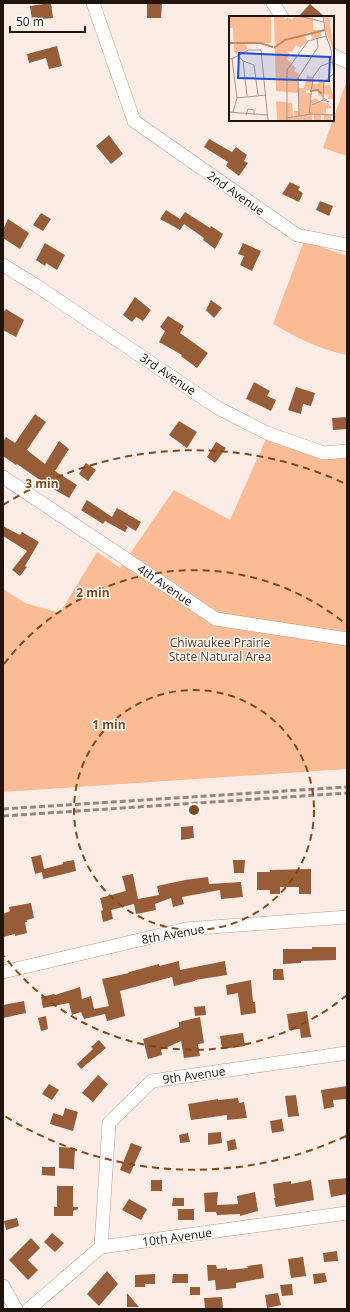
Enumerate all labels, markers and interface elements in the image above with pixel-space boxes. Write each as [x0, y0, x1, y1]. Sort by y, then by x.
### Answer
scale bar [10, 8, 85, 34]
text: 50 m [16, 13, 44, 30]
inset map [229, 16, 334, 121]
street label: 2nd Avenue [204, 167, 268, 219]
street label: 3rd Avenue [137, 349, 199, 399]
text: 3 min [25, 475, 59, 492]
street label: 4th Avenue [134, 560, 196, 610]
text: 2 min [76, 584, 110, 601]
park label: Chiwaukee Prairie State Natural Area [169, 634, 271, 665]
text: 1 min [92, 716, 126, 733]
centre of rings [187, 803, 201, 817]
street label: 8th Avenue [140, 920, 206, 948]
street label: 9th Avenue [161, 1062, 227, 1088]
street label: 10th Avenue [141, 1224, 213, 1250]

